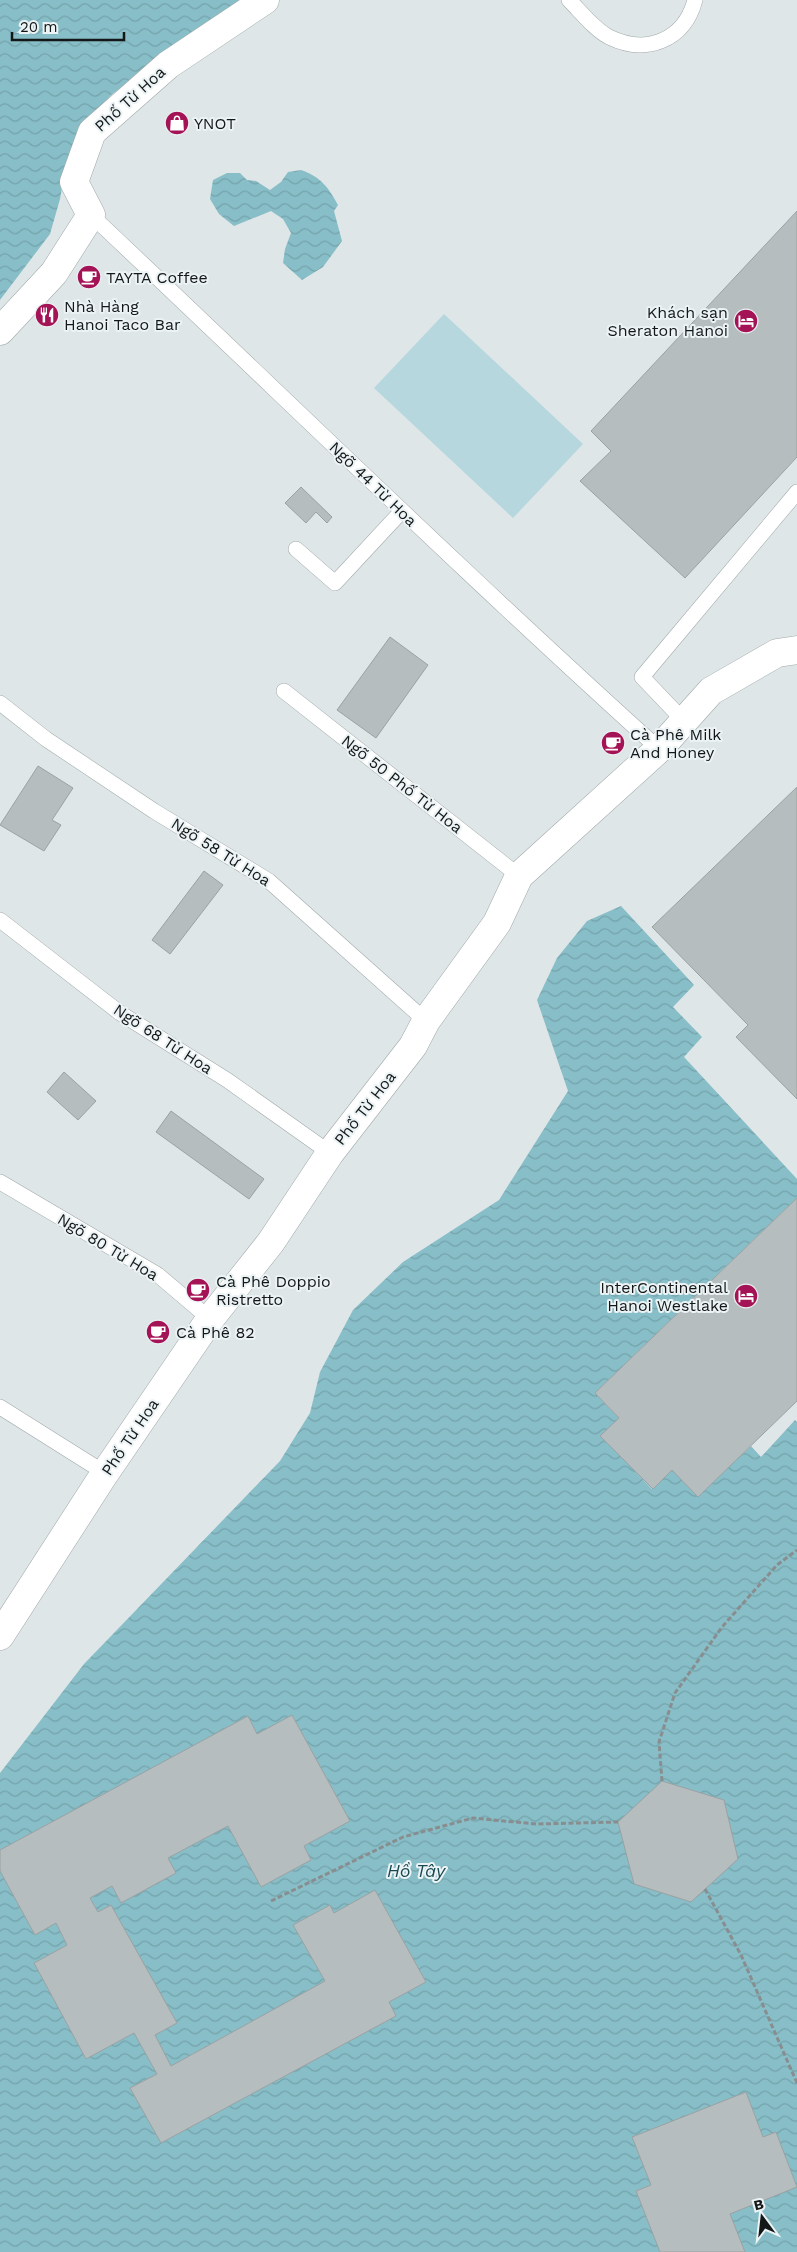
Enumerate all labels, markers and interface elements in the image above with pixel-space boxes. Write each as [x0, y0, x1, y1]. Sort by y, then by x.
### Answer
scale bar [12, 10, 125, 42]
text: 20 m [20, 18, 58, 36]
street label: Phố Từ Hoa [91, 62, 169, 136]
shop icon: YNOT [164, 110, 190, 136]
place label: YNOT [194, 114, 236, 133]
cafe icon: TAYTA Coffee [76, 264, 102, 290]
place label: TAYTA Coffee [106, 268, 208, 287]
place label: Nhà Hàng Hanoi Taco Bar [64, 297, 181, 334]
restaurant icon: Nhà Hàng Hanoi Taco Bar [34, 302, 60, 328]
place label: Khách sạn Sheraton Hanoi [607, 303, 728, 340]
hotel icon: Khách sạn Sheraton Hanoi [733, 308, 759, 334]
street label: Ngõ 44 Từ Hoa [325, 438, 421, 530]
place label: Cà Phê Milk And Honey [630, 725, 721, 762]
cafe icon: Cà Phê Milk And Honey [600, 730, 626, 756]
street label: Ngõ 50 Phố Từ Hoa [338, 731, 466, 837]
street label: Ngõ 58 Từ Hoa [168, 814, 274, 890]
street label: Ngõ 68 Từ Hoa [110, 1000, 216, 1078]
street label: Phố Từ Hoa [330, 1067, 400, 1149]
street label: Ngõ 80 Từ Hoa [54, 1209, 162, 1285]
place label: Cà Phê Doppio Ristretto [216, 1272, 331, 1309]
cafe icon: Cà Phê Doppio Ristretto [185, 1277, 211, 1303]
place label: InterContinental Hanoi Westlake [600, 1278, 728, 1315]
hotel icon: InterContinental Hanoi Westlake [733, 1283, 759, 1309]
cafe icon: Cà Phê 82 [145, 1319, 171, 1345]
place label: Cà Phê 82 [176, 1323, 255, 1342]
street label: Phố Từ Hoa [97, 1395, 163, 1479]
water label: Hồ Tây [387, 1860, 447, 1881]
north arrow [737, 2192, 787, 2242]
text: B [752, 2195, 766, 2213]

